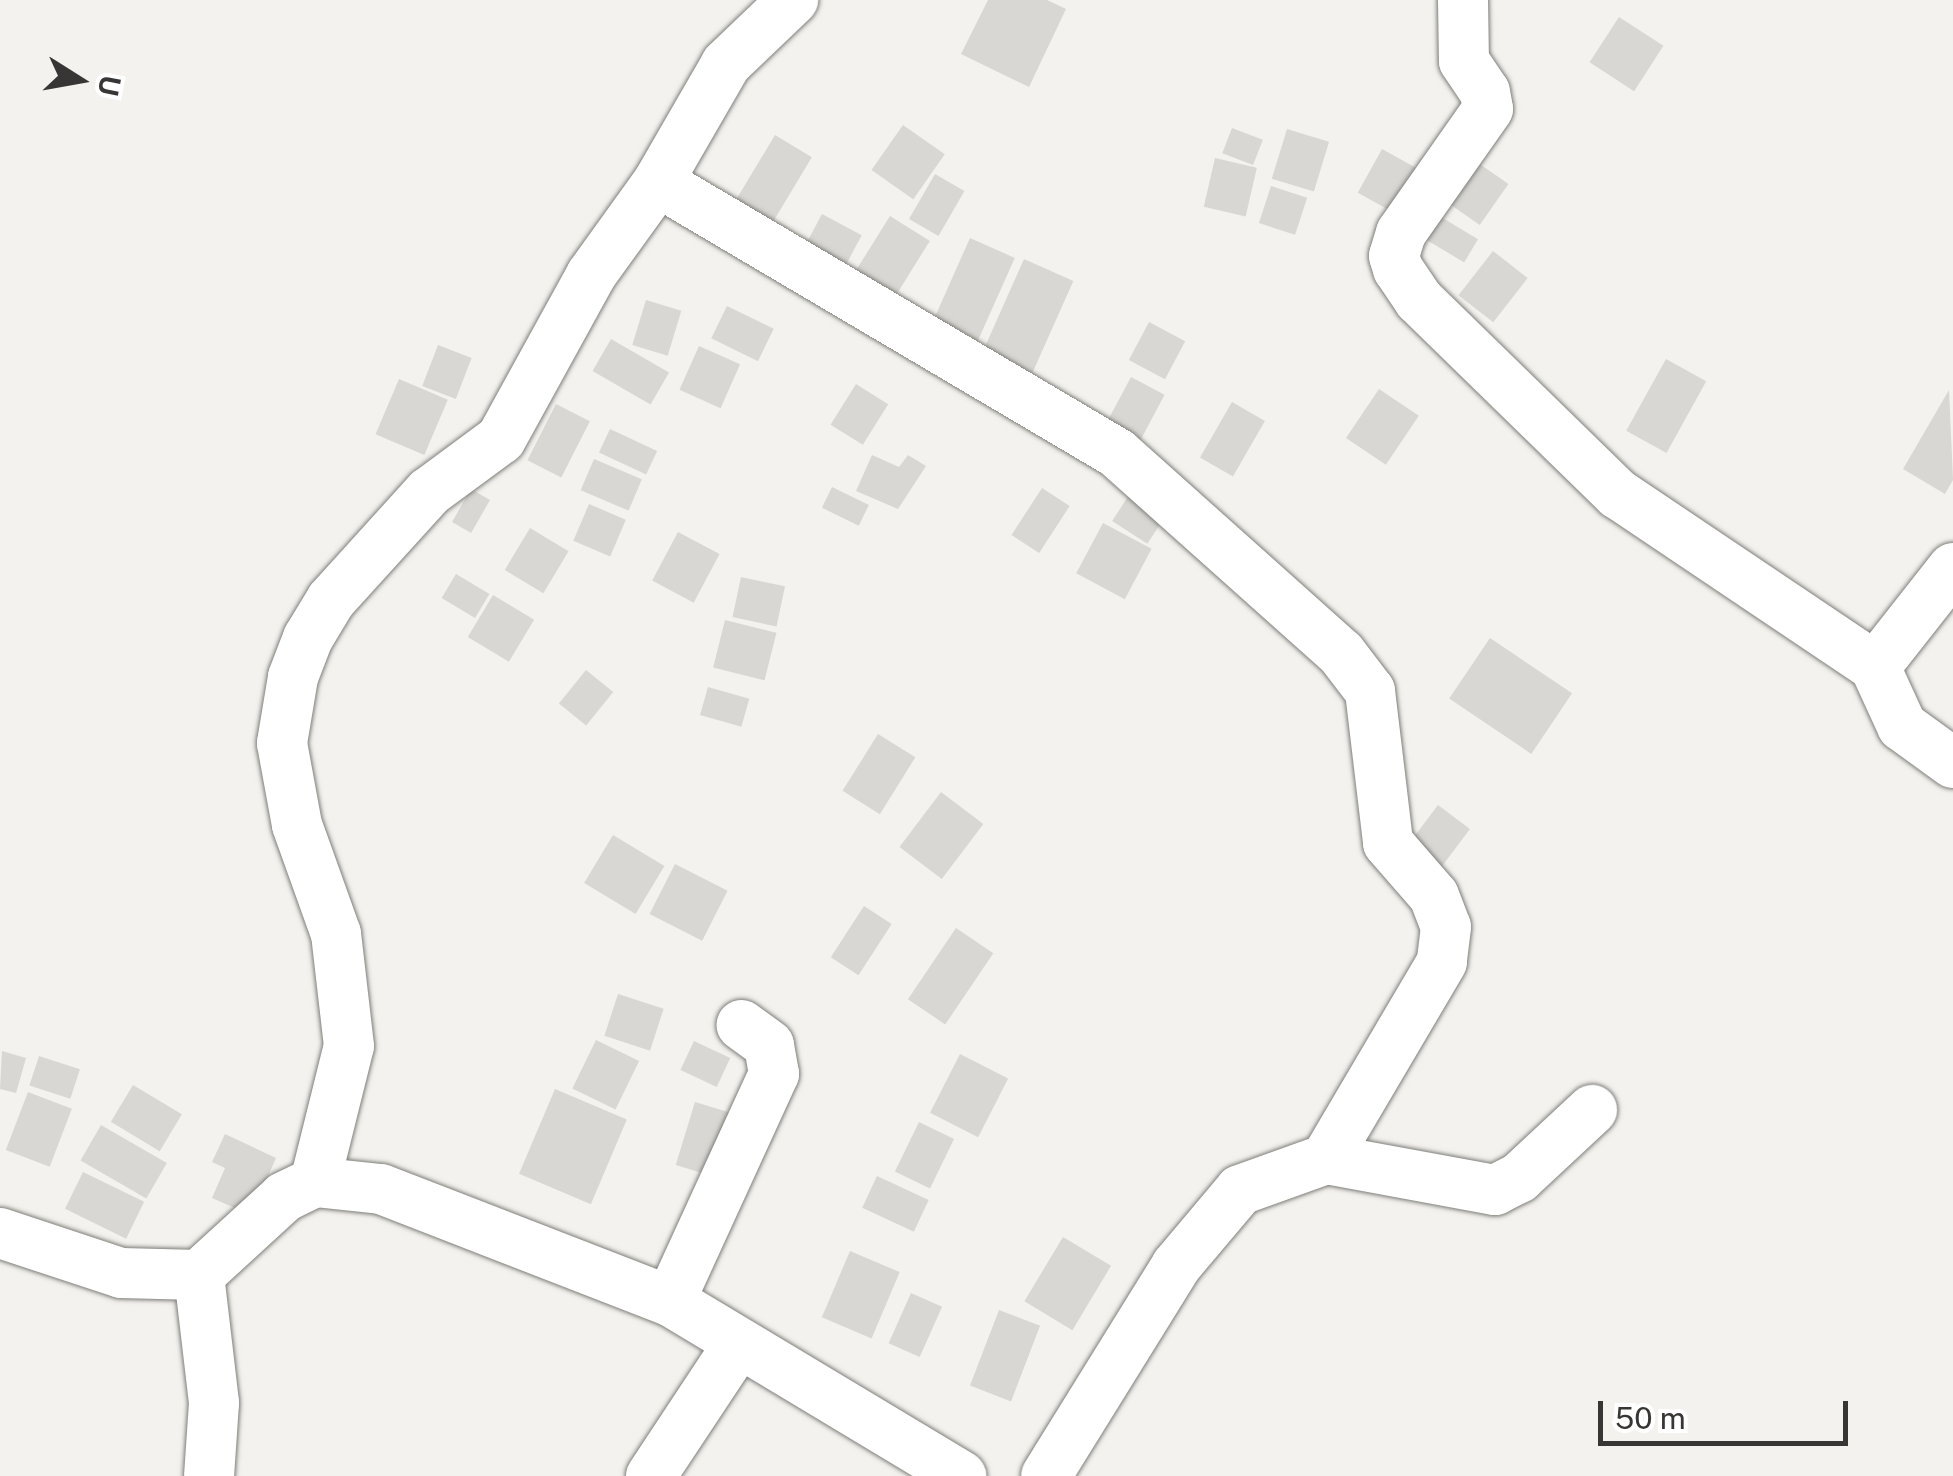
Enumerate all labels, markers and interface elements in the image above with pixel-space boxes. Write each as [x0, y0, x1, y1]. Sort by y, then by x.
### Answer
north arrow [30, 30, 130, 130]
text: U [92, 73, 128, 99]
scale bar [1603, 1381, 1853, 1443]
text: 50 m [1615, 1400, 1686, 1436]

